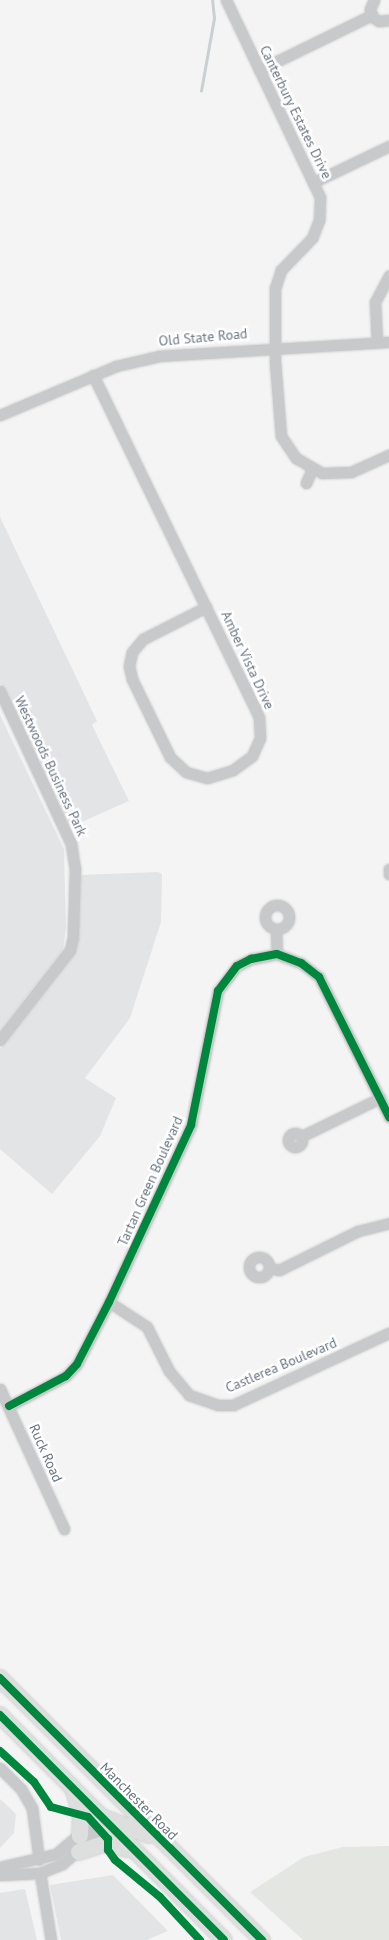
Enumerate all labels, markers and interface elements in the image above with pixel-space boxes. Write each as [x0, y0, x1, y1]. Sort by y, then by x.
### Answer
street label: Canterbury Estates Drive [256, 42, 336, 182]
street label: Old State Road [158, 325, 248, 349]
street label: Amber Vista Drive [218, 608, 278, 712]
street label: Westwoods Business Park [11, 693, 91, 839]
street label: Tartan Green Boulevard [114, 1113, 186, 1249]
street label: Castlerea Boulevard [223, 1334, 339, 1396]
street label: Ruck Road [26, 1421, 66, 1485]
street label: Manchester Road [97, 1759, 181, 1843]

